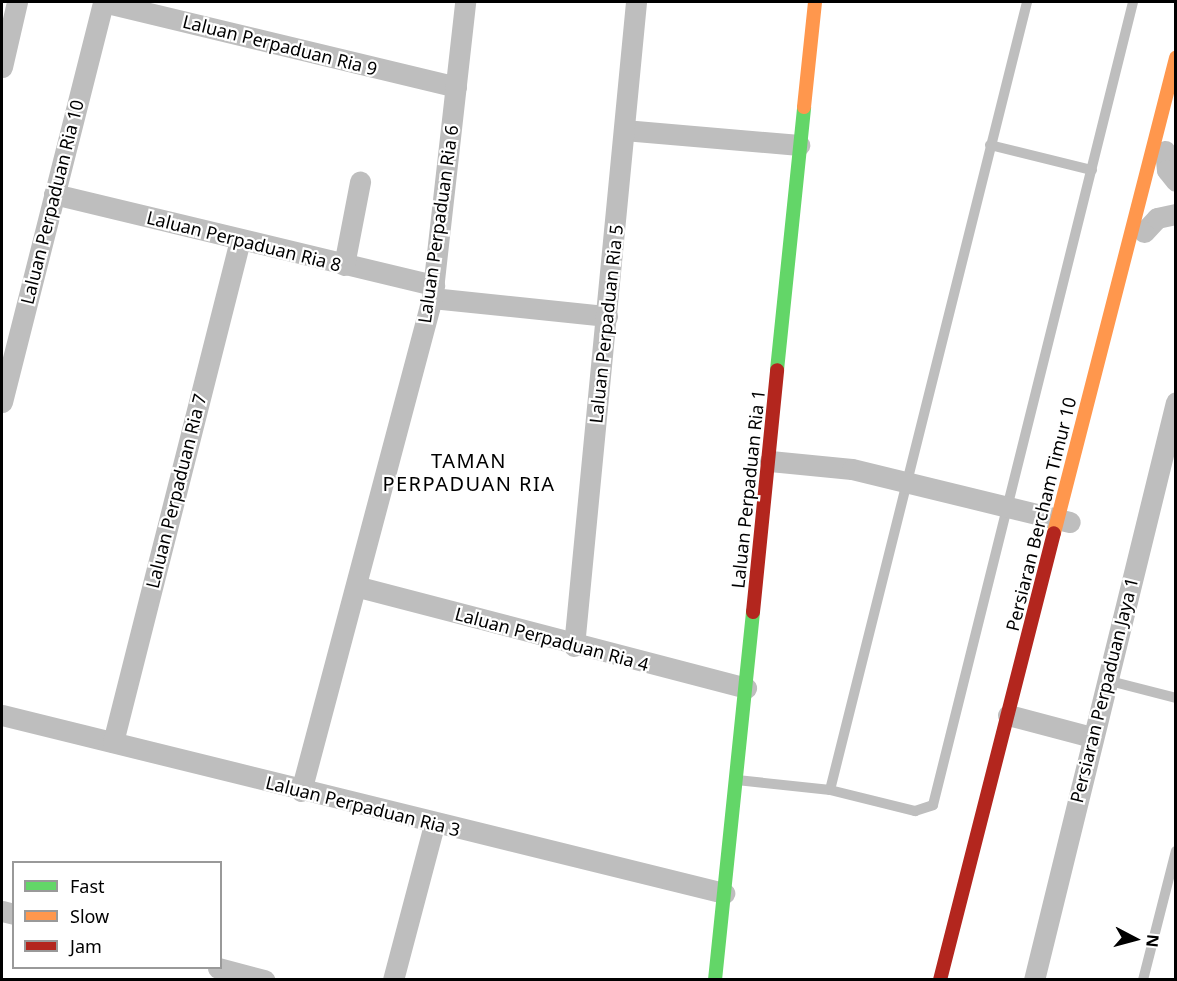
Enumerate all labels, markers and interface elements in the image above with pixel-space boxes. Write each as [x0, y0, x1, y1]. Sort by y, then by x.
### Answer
street label: Laluan Perpaduan Ria 9 [180, 10, 380, 80]
street label: Laluan Perpaduan Ria 10 [16, 97, 88, 307]
street label: Laluan Perpaduan Ria 6 [413, 124, 463, 324]
street label: Laluan Perpaduan Ria 8 [144, 206, 344, 276]
street label: Laluan Perpaduan Ria 5 [585, 223, 627, 425]
street label: Laluan Perpaduan Ria 1 [727, 388, 769, 590]
street label: Laluan Perpaduan Ria 7 [141, 391, 211, 591]
street label: Persiaran Bercham Timur 10 [1001, 395, 1081, 633]
district label: TAMAN PERPADUAN RIA [382, 448, 556, 495]
street label: Persiaran Perpaduan Jaya 1 [1065, 575, 1143, 805]
street label: Laluan Perpaduan Ria 4 [453, 603, 651, 675]
street label: Laluan Perpaduan Ria 3 [263, 771, 463, 841]
legend [12, 861, 222, 969]
text: Fast [70, 874, 105, 898]
text: Slow [70, 904, 109, 928]
north arrow [1105, 909, 1165, 969]
text: N [1141, 933, 1165, 948]
text: Jam [70, 934, 102, 958]

